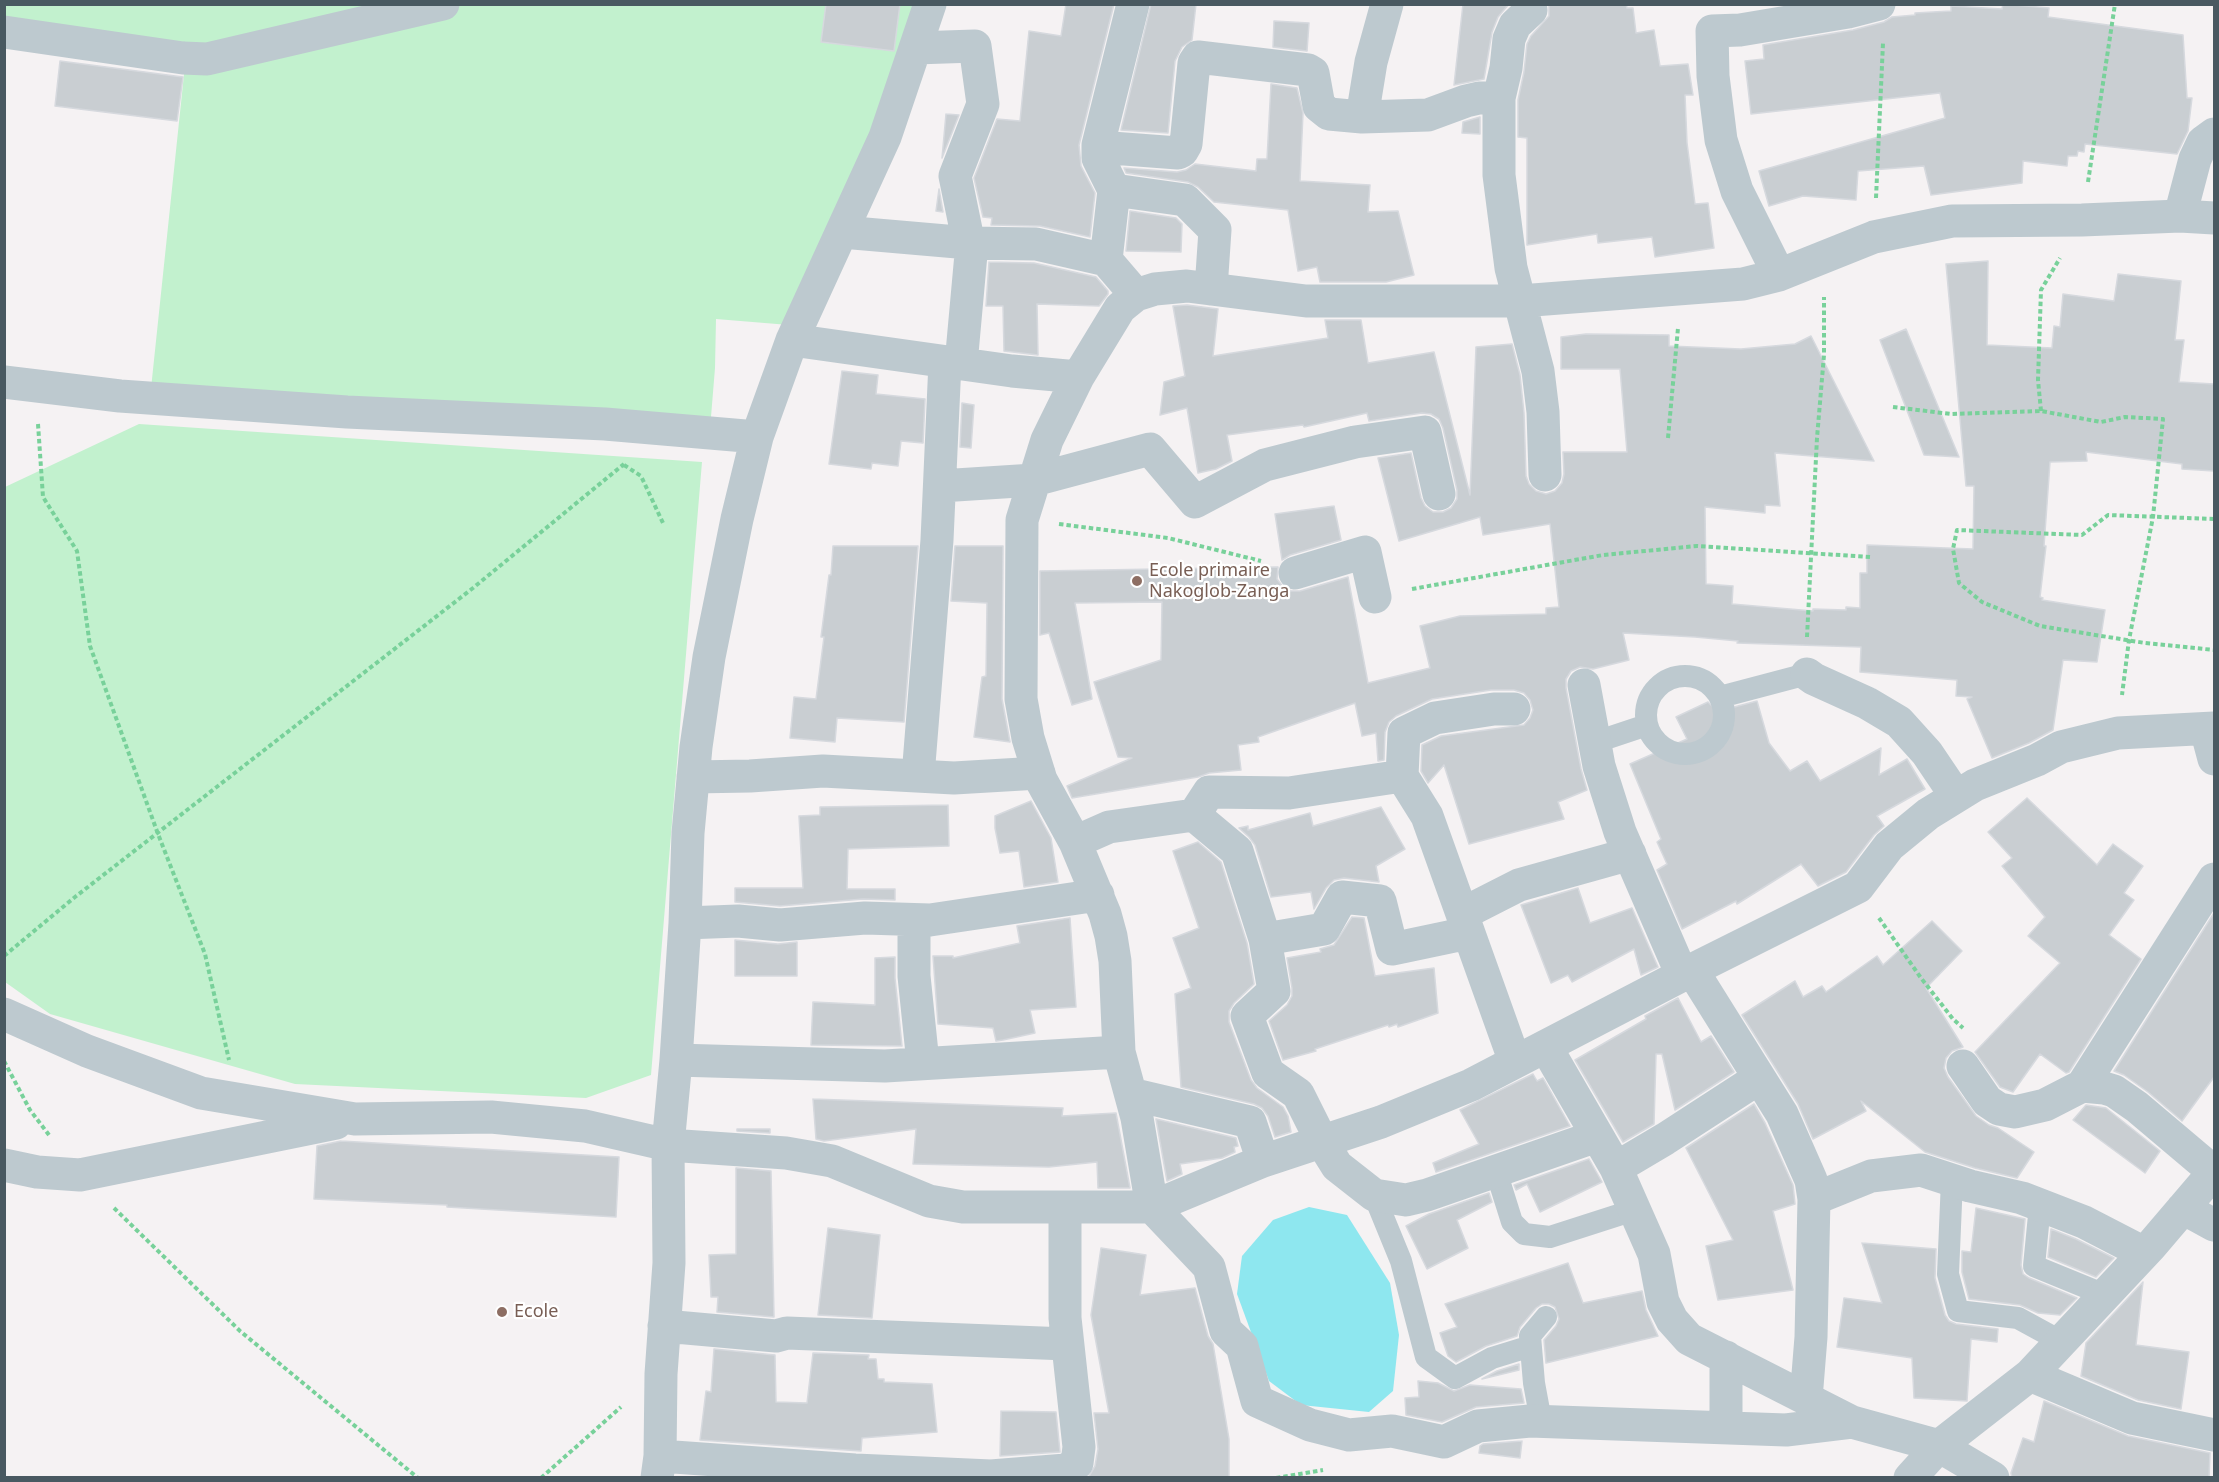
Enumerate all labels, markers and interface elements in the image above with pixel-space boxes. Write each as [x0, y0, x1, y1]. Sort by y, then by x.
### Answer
place label: Ecole primaire Nakoglob-Zanga [1149, 560, 1289, 602]
marker: Ecole primaire Nakoglob-Zanga [1130, 574, 1144, 588]
place label: Ecole [514, 1301, 558, 1323]
marker: Ecole [495, 1305, 509, 1319]

